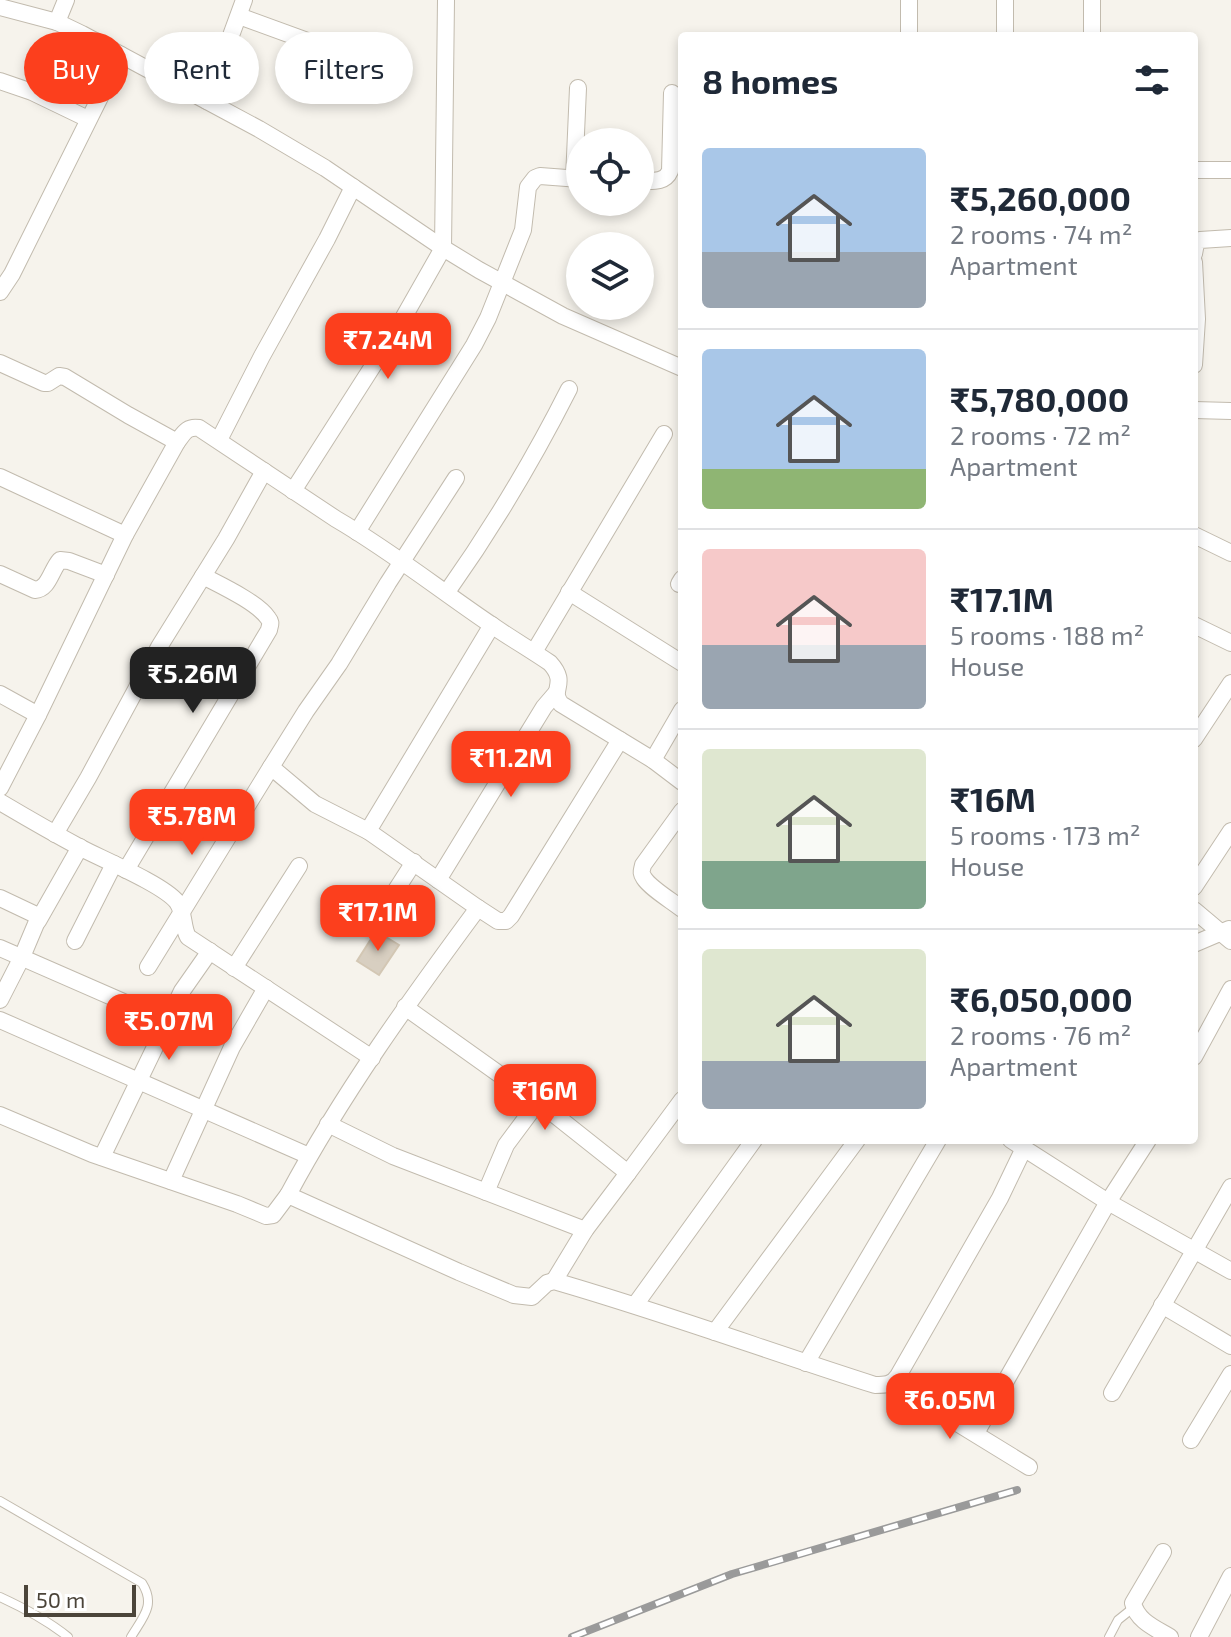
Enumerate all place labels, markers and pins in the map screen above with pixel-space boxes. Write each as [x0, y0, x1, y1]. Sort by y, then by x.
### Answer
pin: ₹7.24M [323, 313, 453, 381]
pin: ₹5.26M [128, 647, 258, 715]
pin: ₹11.2M [446, 731, 576, 799]
pin: ₹5.78M [127, 789, 257, 857]
pin: ₹17.1M [313, 885, 443, 953]
pin: ₹5.07M [104, 994, 234, 1062]
pin: ₹16M [498, 1064, 592, 1132]
pin: ₹6.05M [885, 1373, 1015, 1441]

